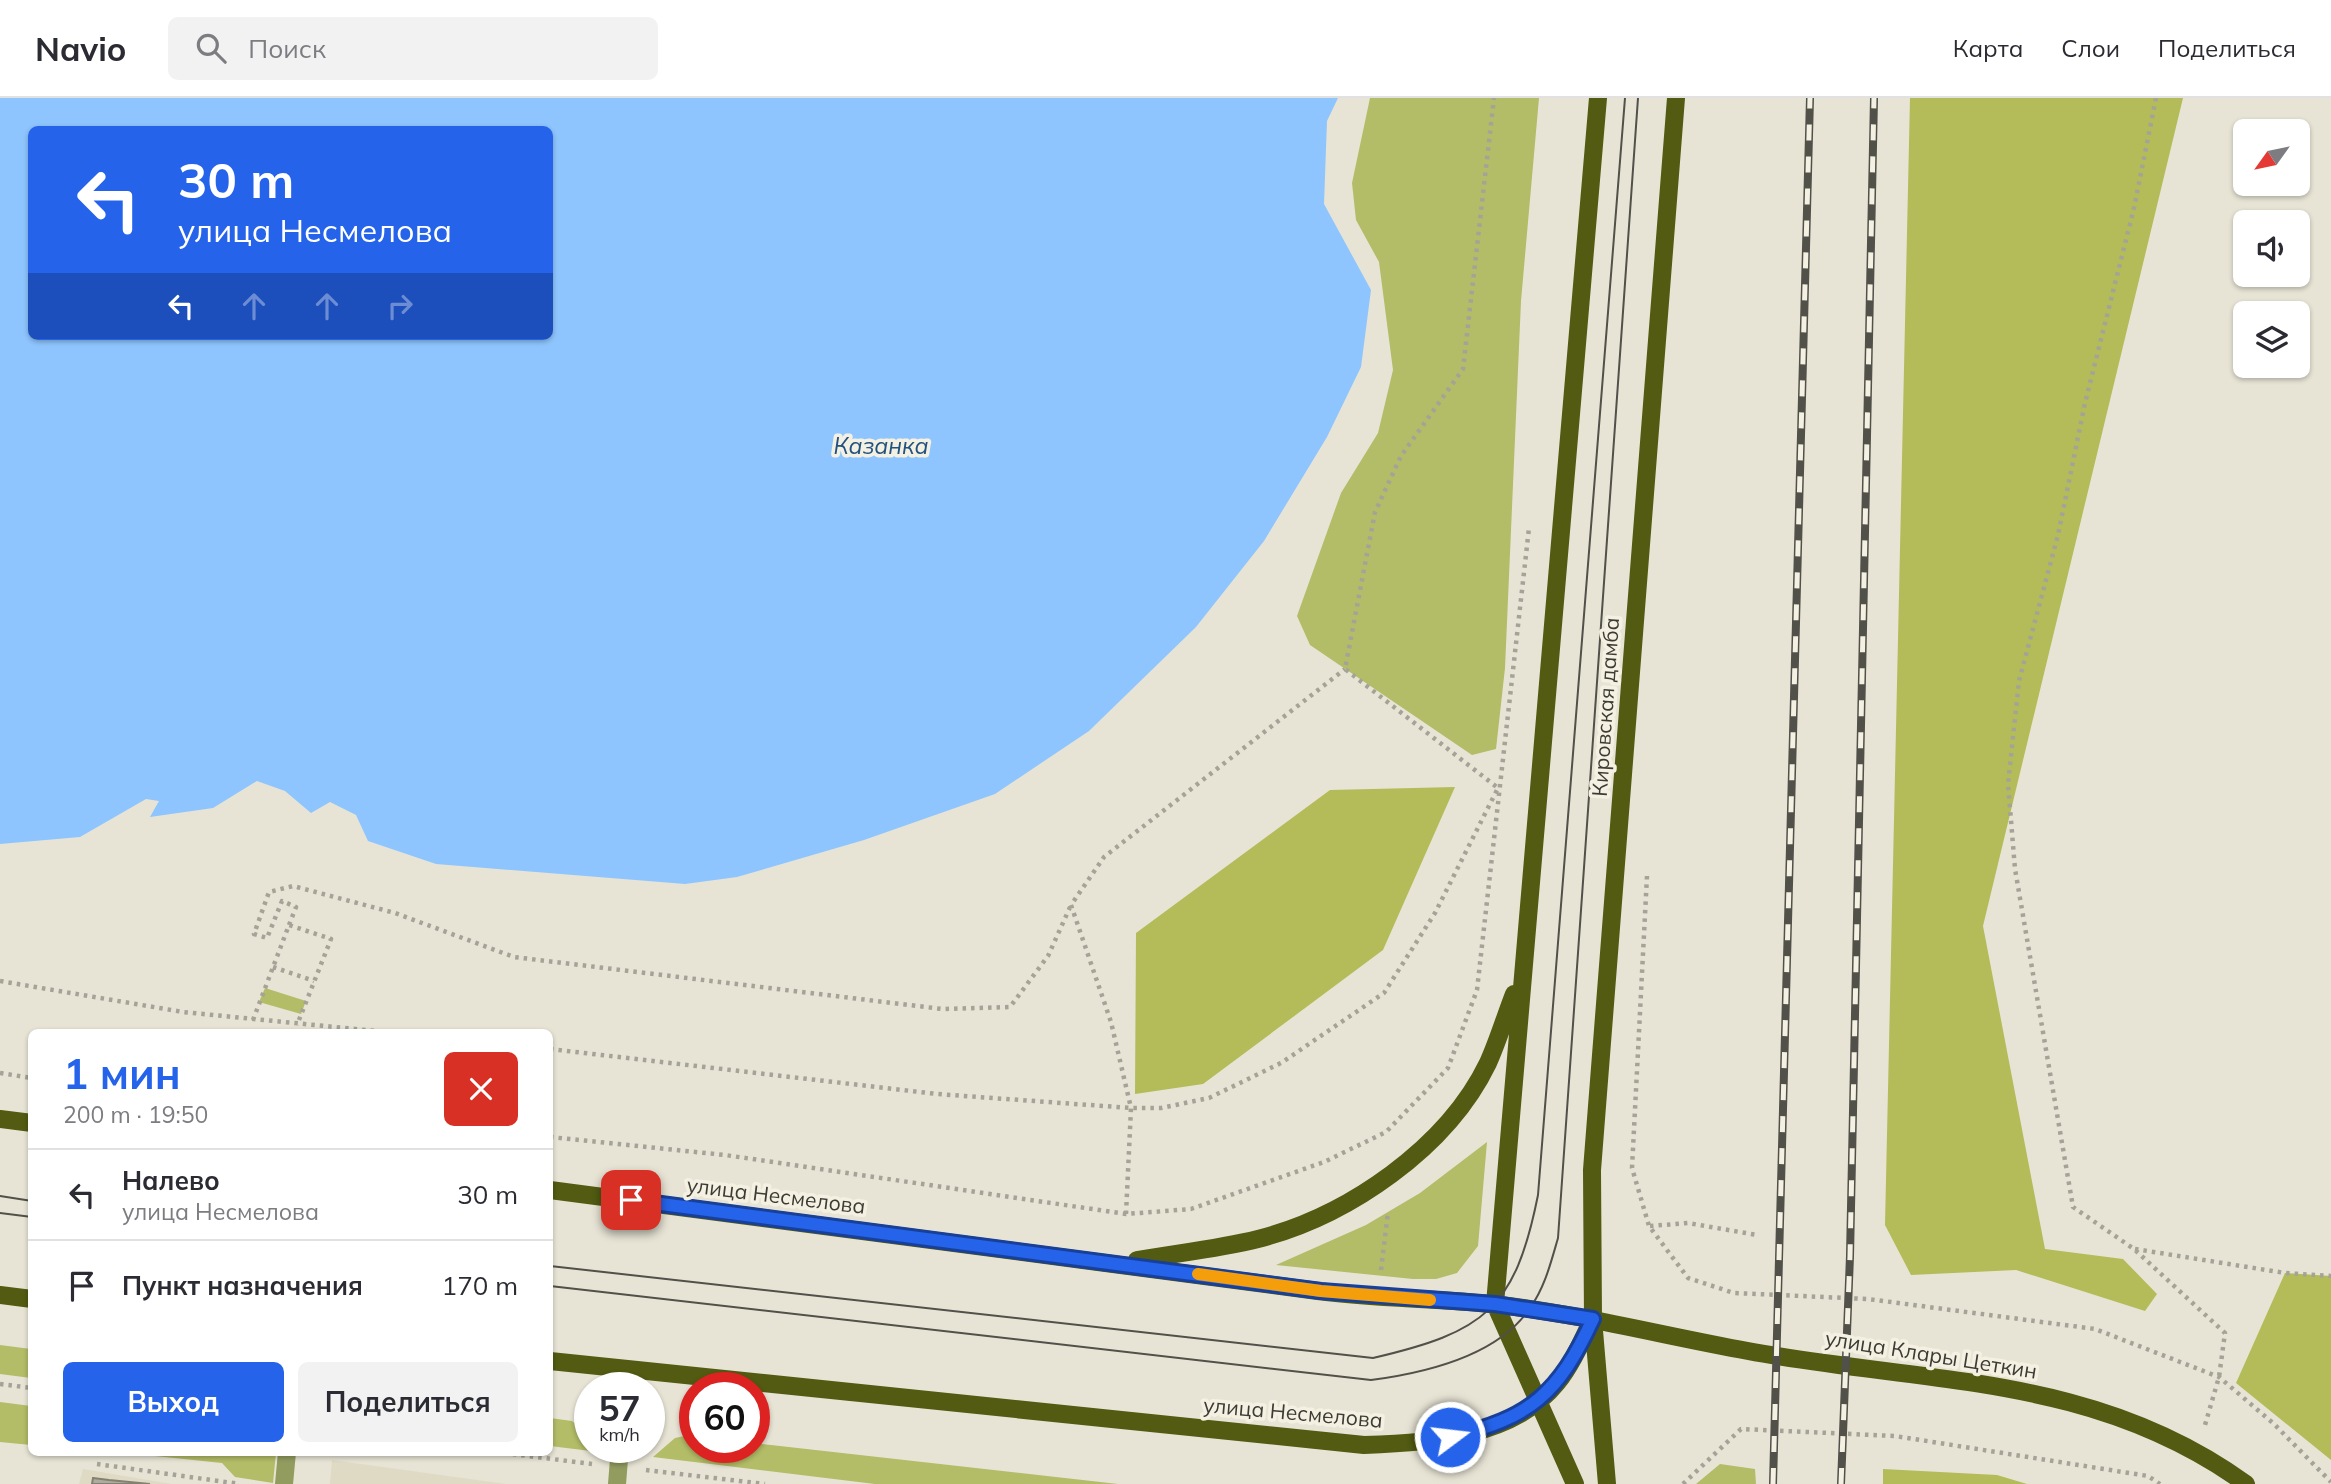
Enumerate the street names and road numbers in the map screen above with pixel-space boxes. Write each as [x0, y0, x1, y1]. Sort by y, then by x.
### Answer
street label: Кировская дамба [1586, 616, 1624, 797]
street label: улица Несмелова [685, 1171, 867, 1219]
street label: улица Клары Цеткин [1823, 1324, 2039, 1384]
street label: улица Несмелова [1202, 1391, 1384, 1433]

